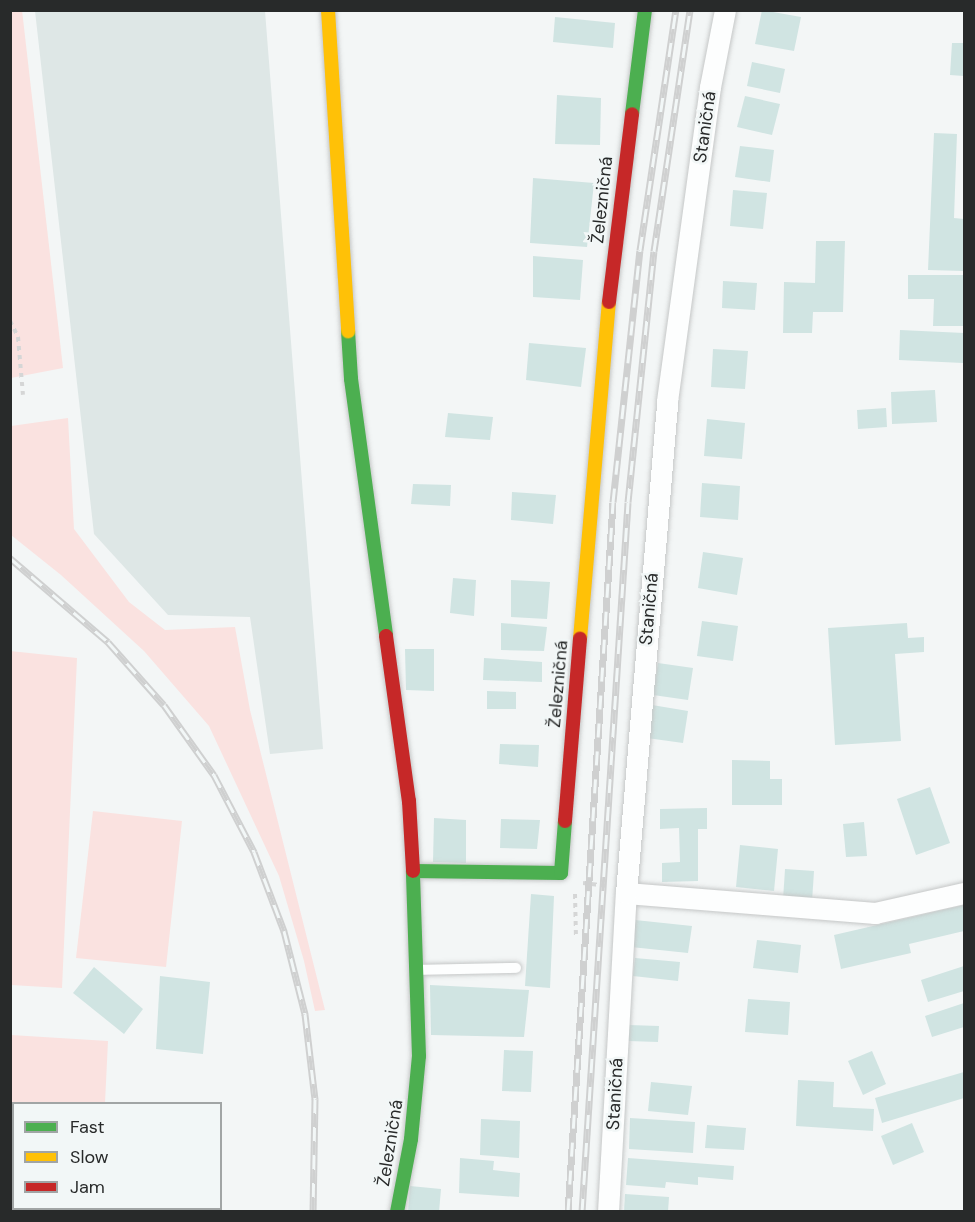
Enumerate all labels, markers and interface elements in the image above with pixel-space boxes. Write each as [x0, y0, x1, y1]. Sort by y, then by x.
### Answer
street label: Staničná [689, 90, 721, 164]
street label: Železničná [587, 155, 617, 245]
street label: Staničná [635, 572, 663, 646]
street label: Železničná [543, 639, 573, 729]
street label: Staničná [602, 1057, 628, 1131]
street label: Železničná [372, 1098, 408, 1188]
legend [12, 1102, 222, 1210]
text: Fast [70, 1115, 105, 1139]
text: Slow [70, 1145, 109, 1169]
text: Jam [70, 1175, 105, 1199]

